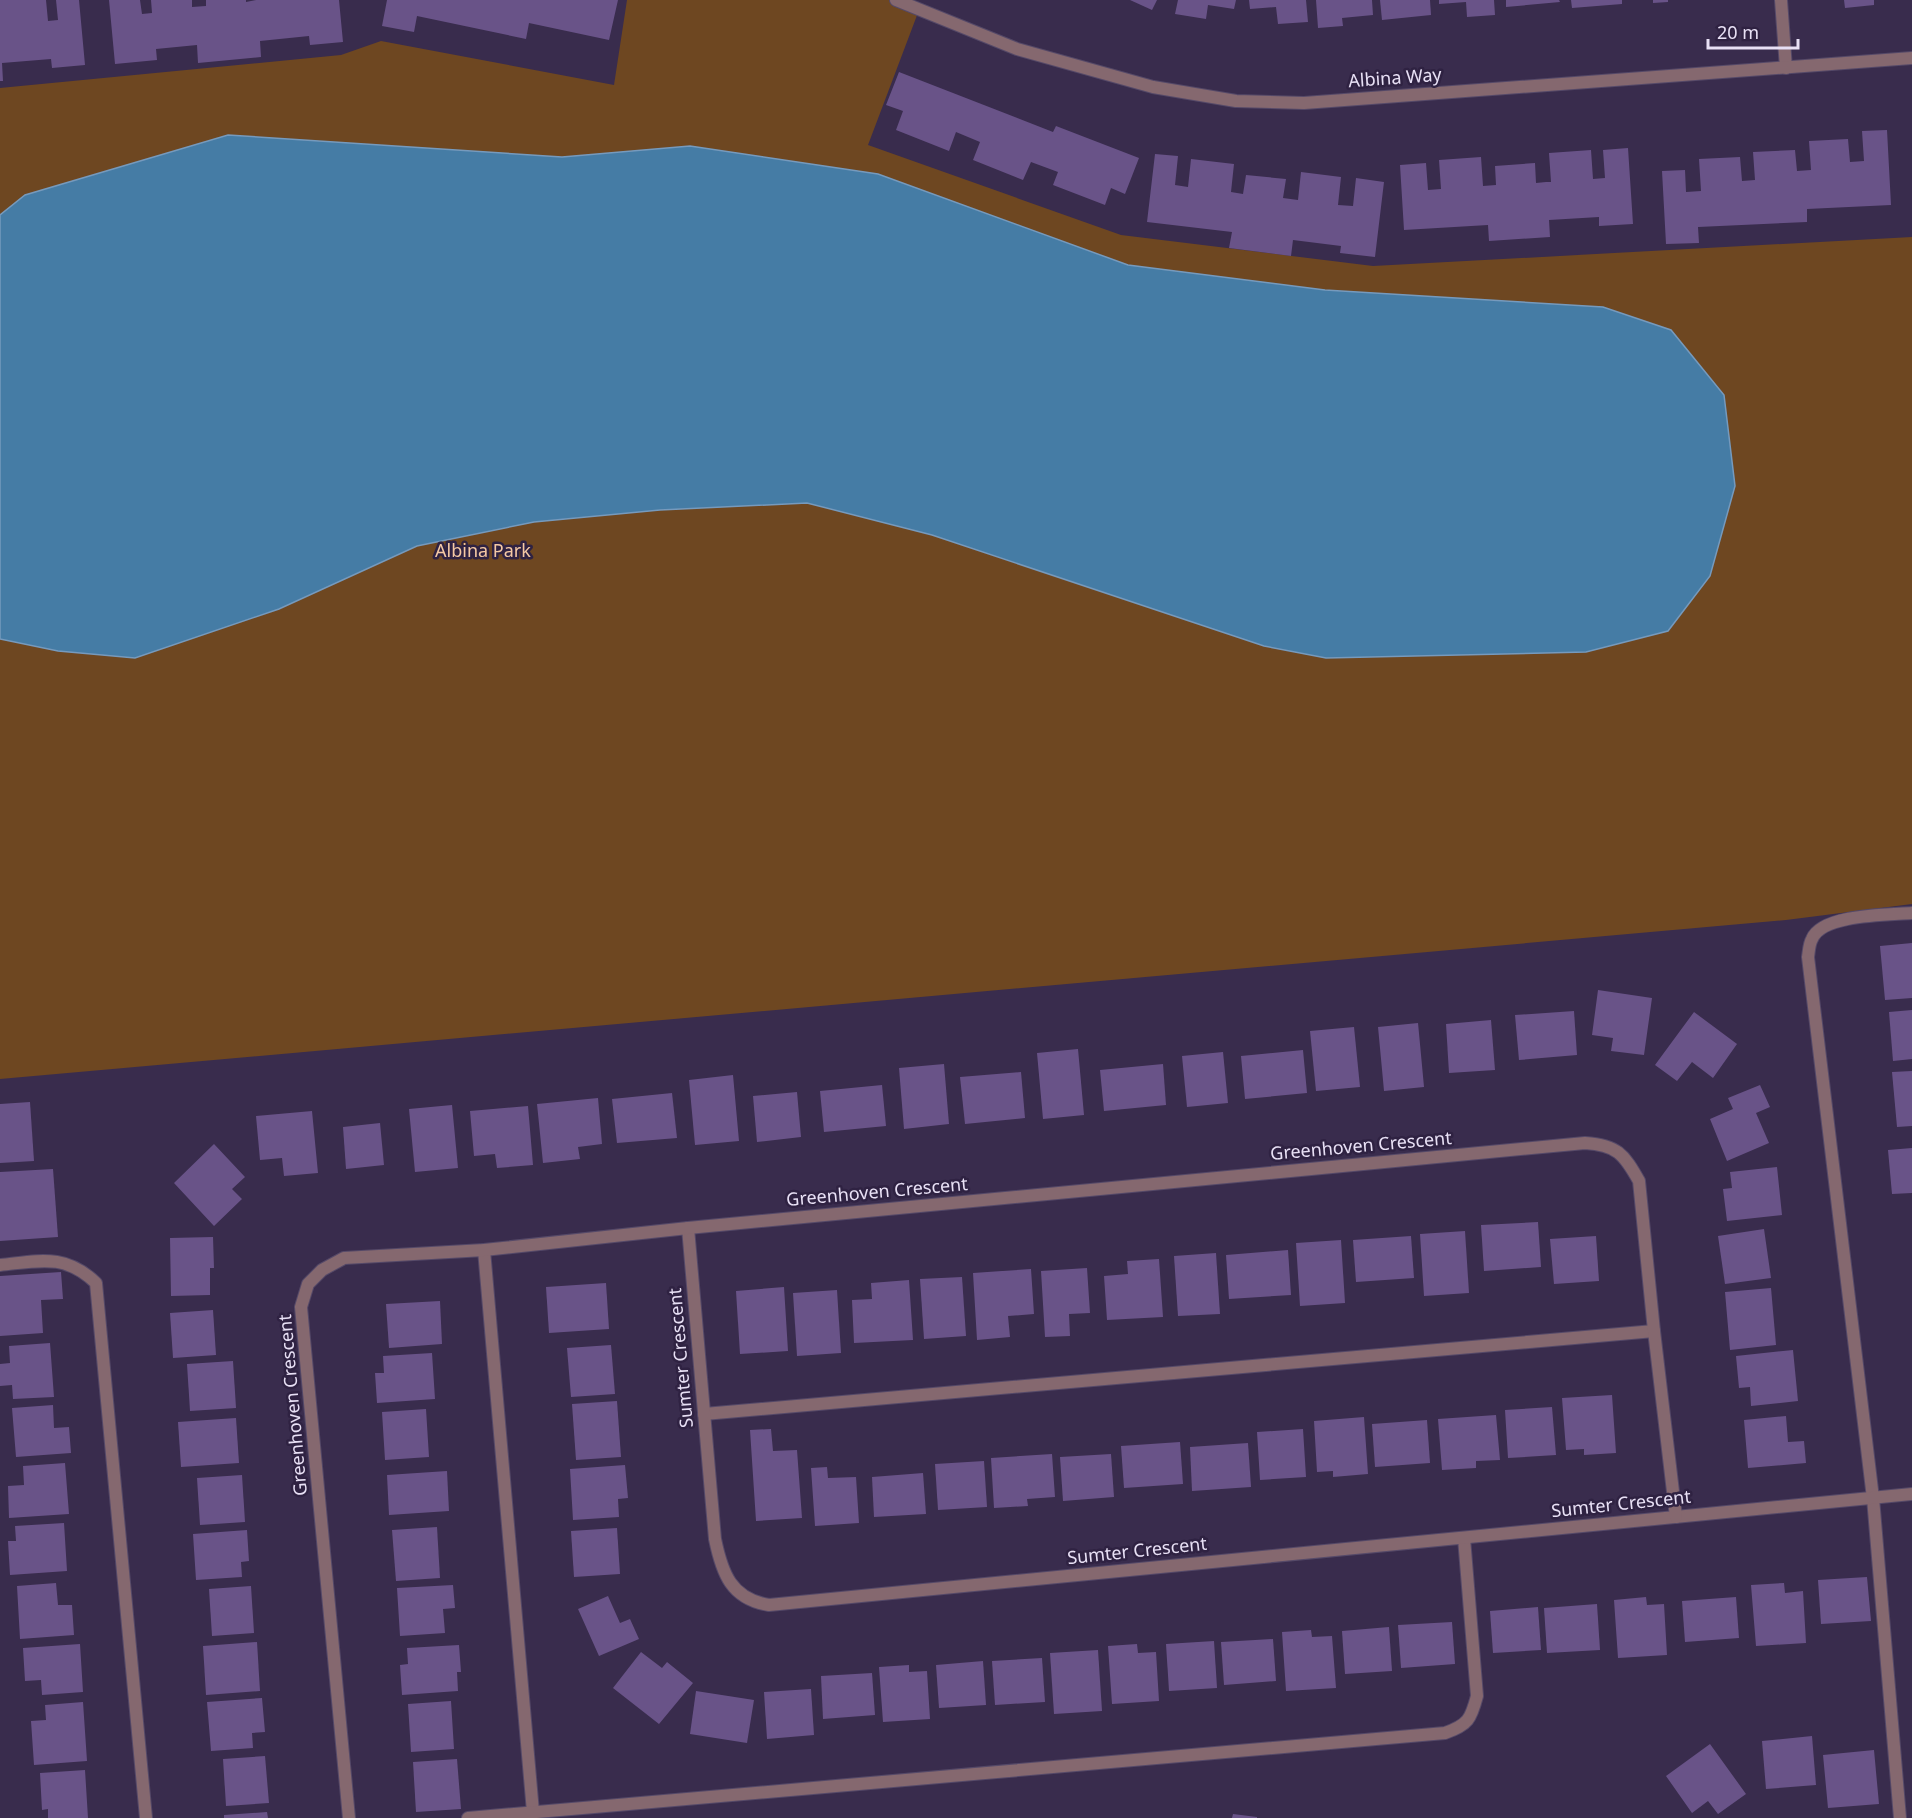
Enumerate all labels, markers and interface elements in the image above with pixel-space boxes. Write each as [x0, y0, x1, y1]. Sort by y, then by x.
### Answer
scale bar [1708, 12, 1798, 50]
text: 20 m [1717, 20, 1759, 44]
street label: Albina Way [1347, 62, 1443, 92]
park label: Albina Park [435, 538, 531, 562]
street label: Greenhoven Crescent [1269, 1125, 1453, 1165]
street label: Greenhoven Crescent [785, 1171, 969, 1211]
street label: Sumter Crescent [662, 1287, 698, 1429]
street label: Greenhoven Crescent [272, 1313, 312, 1497]
street label: Sumter Crescent [1550, 1484, 1692, 1522]
street label: Sumter Crescent [1066, 1531, 1208, 1569]

